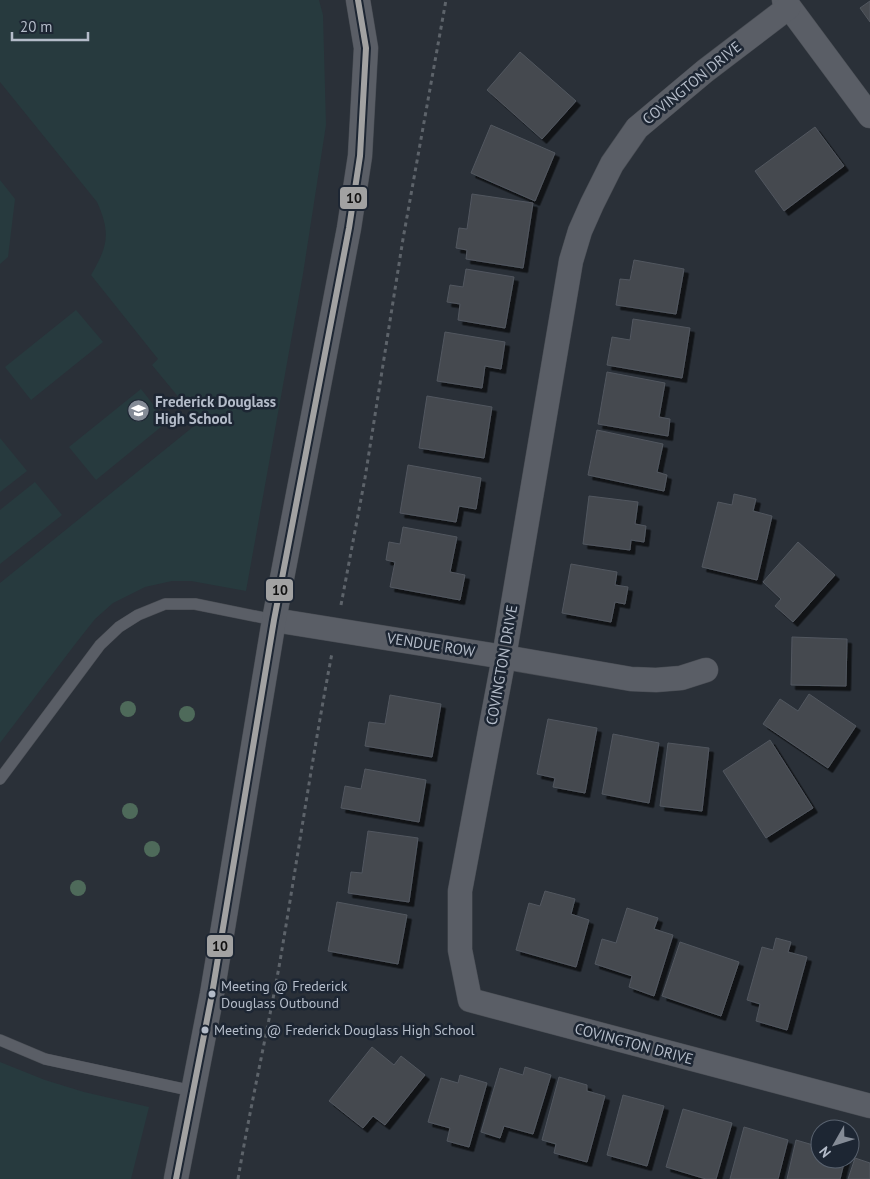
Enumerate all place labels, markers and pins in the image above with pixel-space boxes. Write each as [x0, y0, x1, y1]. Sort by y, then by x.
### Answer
place label: Frederick Douglass High School [155, 392, 276, 428]
school or university icon: Frederick Douglass High School [127, 399, 151, 423]
place label: Meeting @ Frederick Douglass Outbound [221, 977, 348, 1012]
marker: Meeting @ Frederick Douglass Outbound [207, 989, 217, 999]
place label: Meeting @ Frederick Douglass High School [214, 1021, 475, 1039]
marker: Meeting @ Frederick Douglass High School [200, 1025, 210, 1035]

